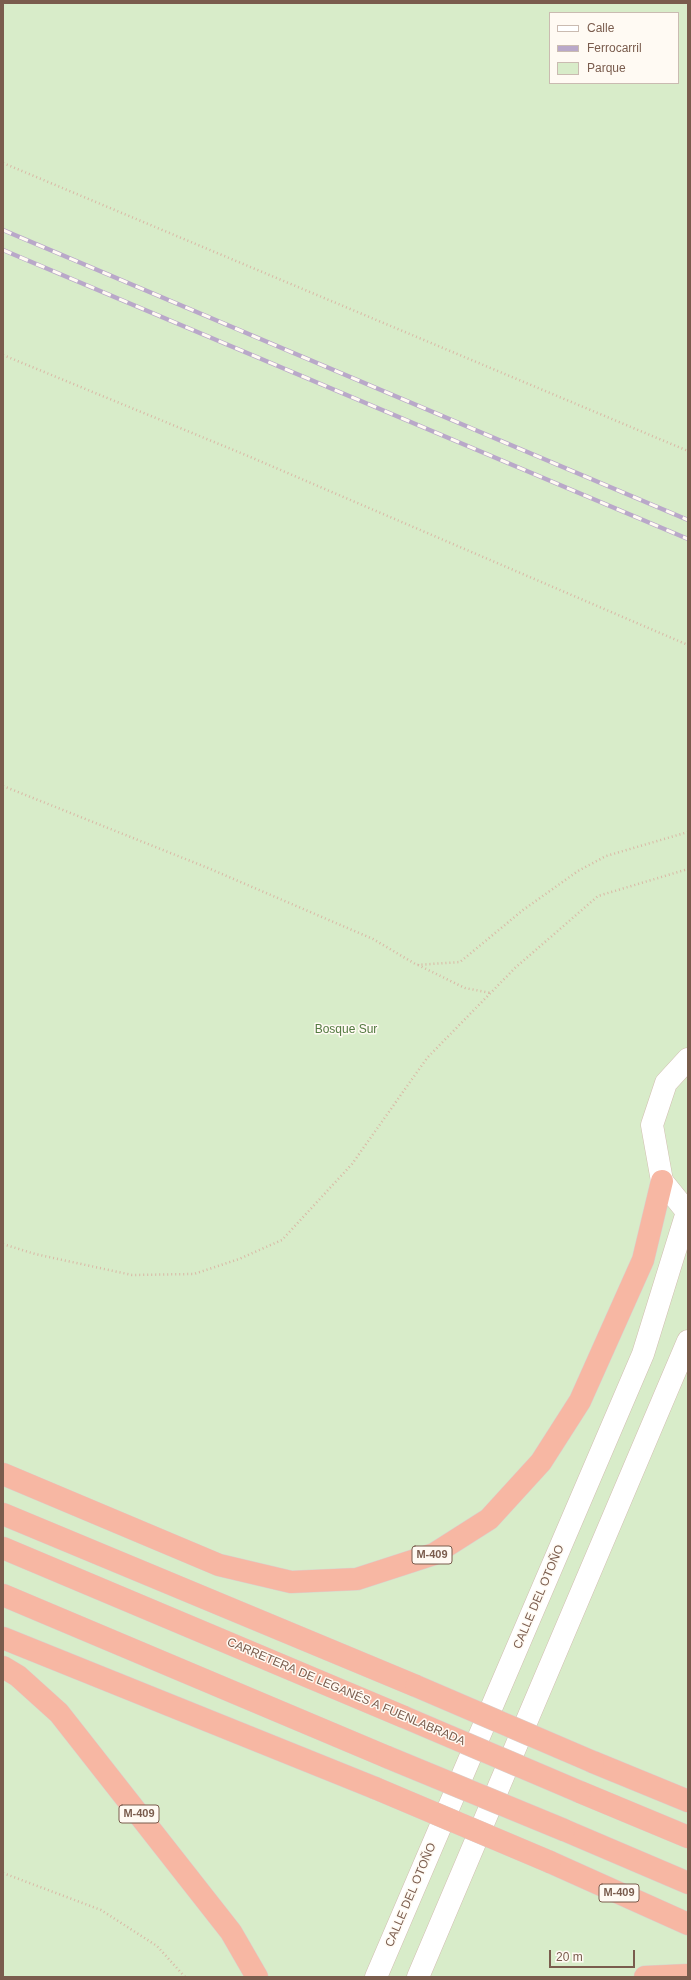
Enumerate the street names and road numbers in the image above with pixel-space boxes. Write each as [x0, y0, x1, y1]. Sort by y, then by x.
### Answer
street label: CALLE DEL OTOÑO [511, 1543, 567, 1651]
road number: M-409 [412, 1546, 452, 1564]
street label: CARRETERA DE LEGANÉS A FUENLABRADA [225, 1635, 467, 1749]
road number: M-409 [119, 1805, 159, 1823]
street label: CALLE DEL OTOÑO [383, 1841, 439, 1949]
road number: M-409 [599, 1884, 639, 1902]

